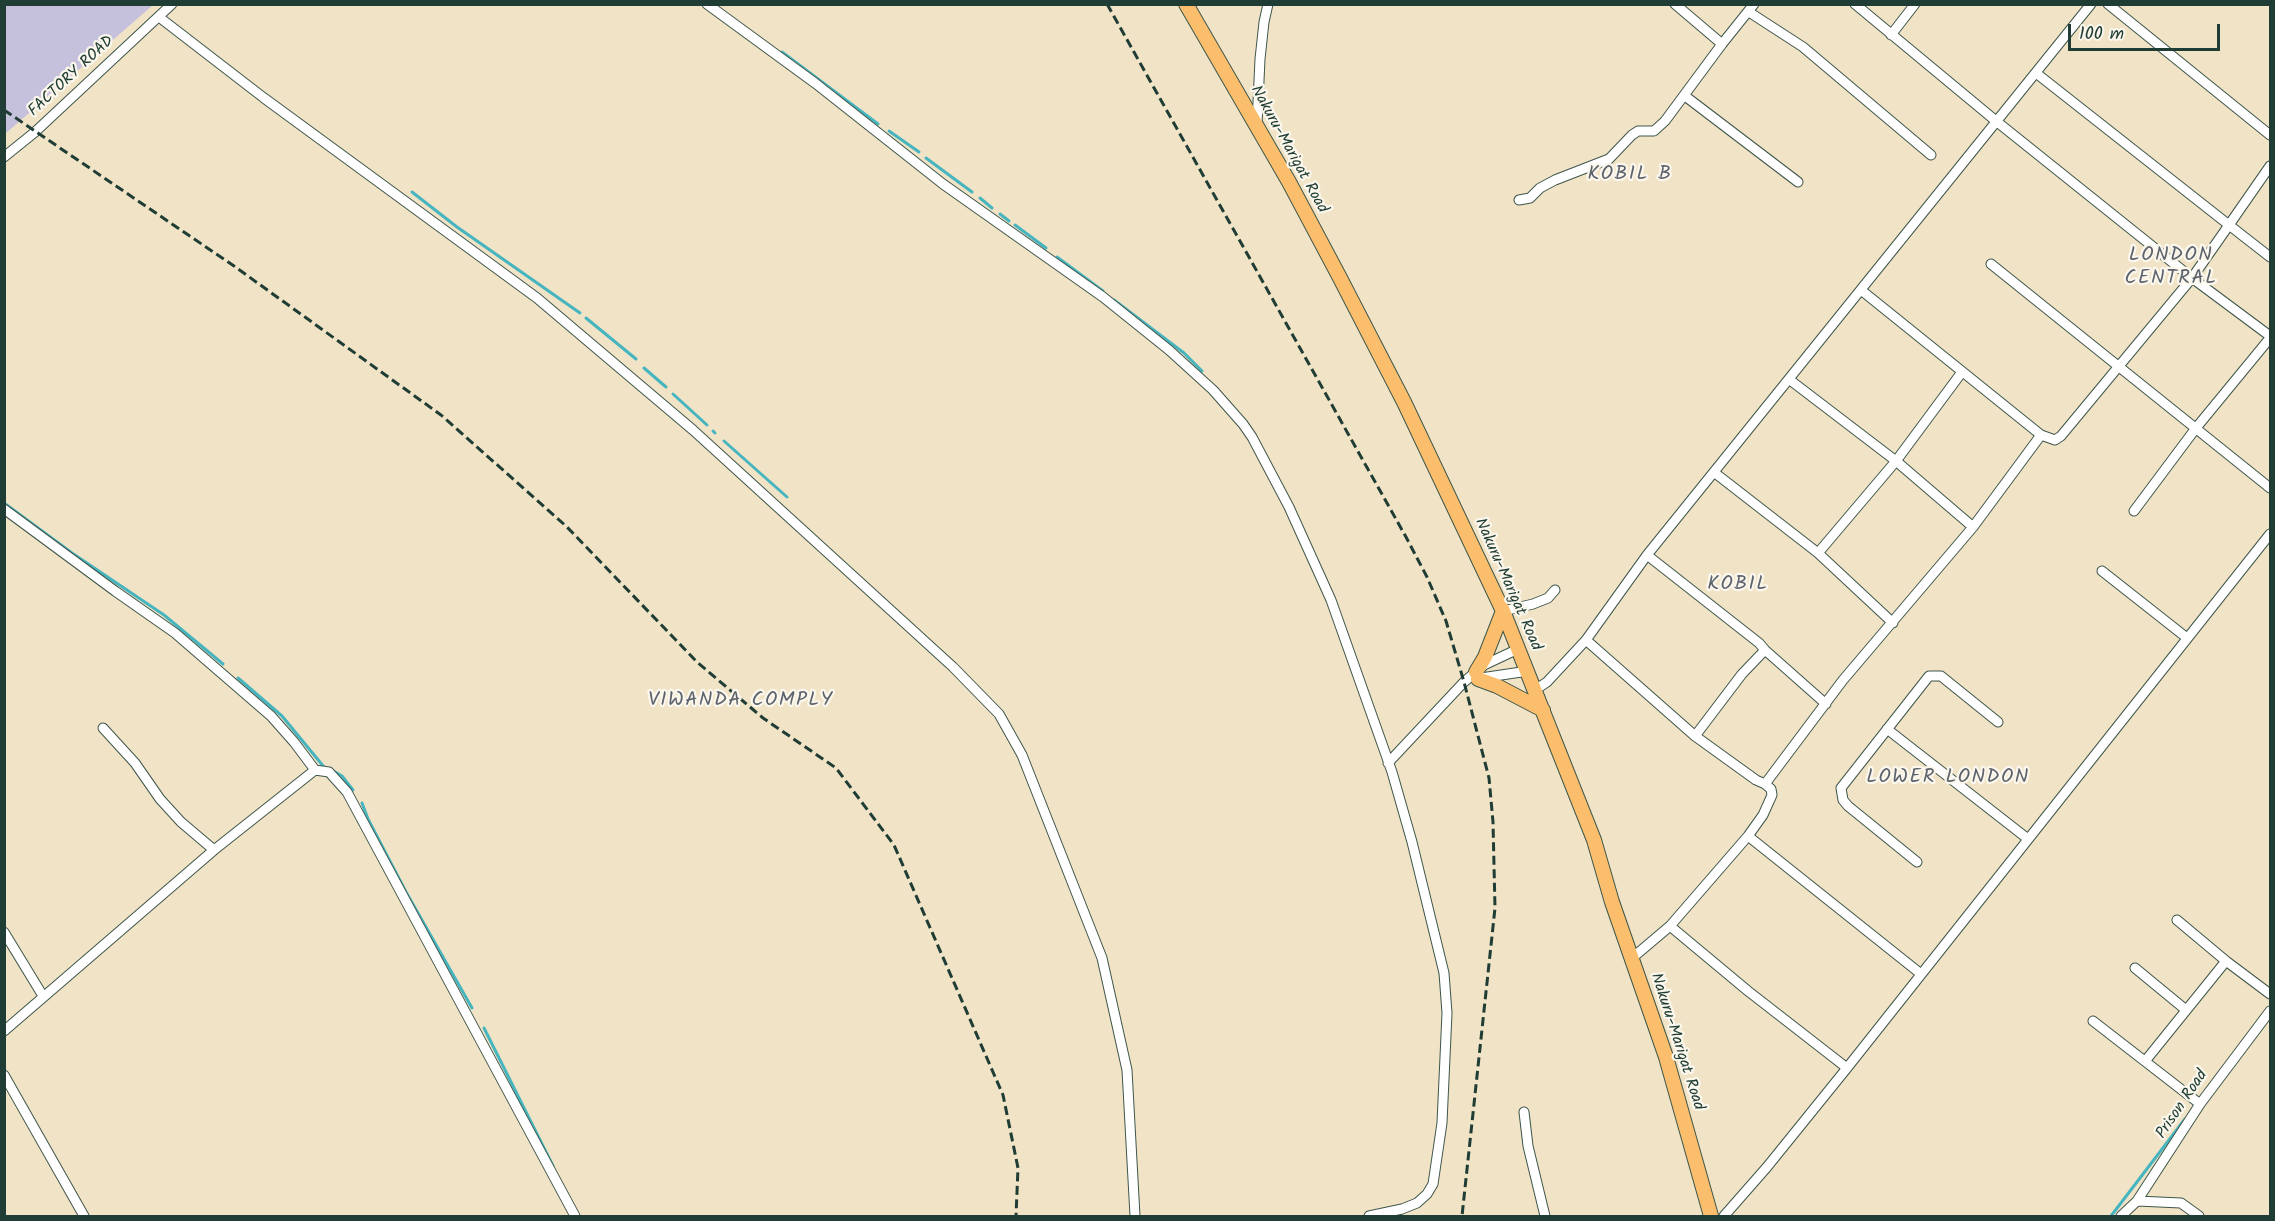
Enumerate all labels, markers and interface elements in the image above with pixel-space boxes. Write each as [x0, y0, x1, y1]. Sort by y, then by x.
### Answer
scale bar [2071, 12, 2222, 50]
text: 100 m [2079, 20, 2124, 49]
street label: FACTORY ROAD [25, 32, 119, 122]
street label: Nakuru-Marigat Road [1245, 83, 1331, 217]
district label: KOBIL B [1587, 164, 1673, 188]
district label: LONDON CENTRAL [2124, 245, 2218, 292]
street label: Nakuru-Marigat Road [1469, 516, 1545, 654]
district label: KOBIL [1707, 574, 1769, 598]
district label: VIWANDA COMPLY [648, 690, 834, 714]
district label: LOWER LONDON [1866, 767, 2030, 791]
street label: Nakuru-Marigat Road [1645, 971, 1707, 1113]
street label: Prison Road [2153, 1067, 2213, 1143]

